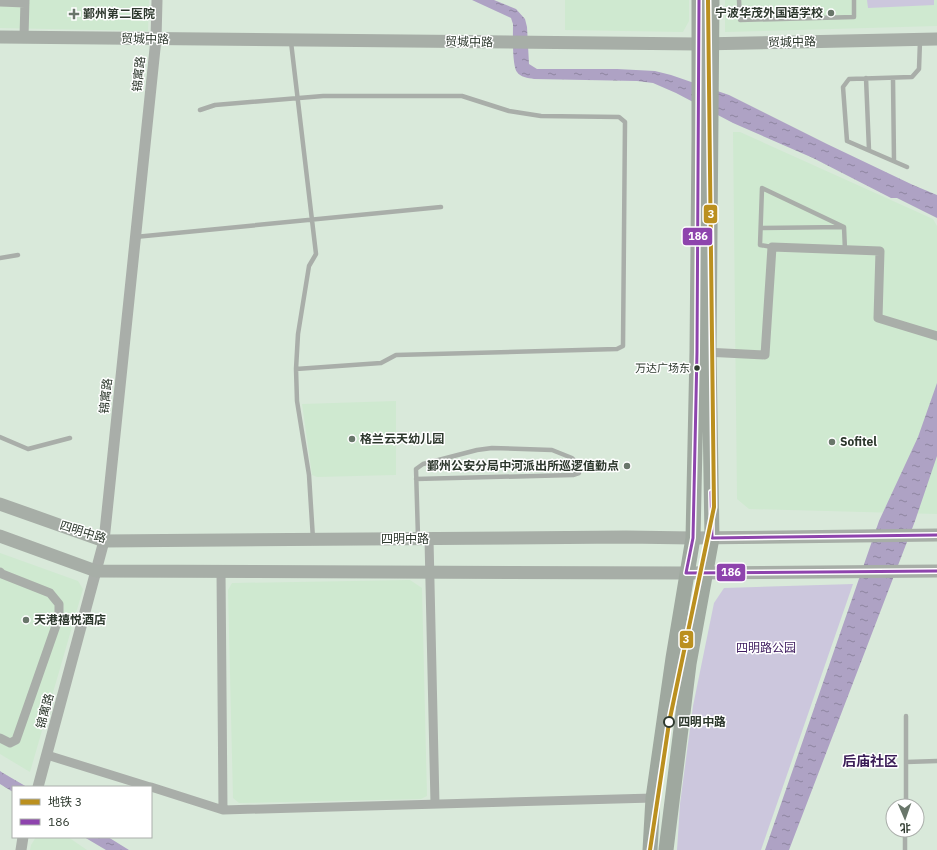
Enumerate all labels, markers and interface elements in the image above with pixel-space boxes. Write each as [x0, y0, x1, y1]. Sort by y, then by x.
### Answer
place label: 宁波华茂外国语学校 [715, 5, 823, 20]
place label: 鄞州第二医院 [83, 6, 155, 21]
marker: 鄞州第二医院 [68, 8, 80, 20]
marker: 宁波华茂外国语学校 [826, 8, 836, 18]
street label: 贸城中路 [121, 31, 169, 46]
street label: 贸城中路 [445, 34, 493, 49]
street label: 贸城中路 [768, 34, 816, 49]
street label: 锦寓路 [129, 55, 148, 93]
line badge: 3 [703, 204, 718, 224]
text: 3 [708, 207, 714, 221]
line badge: 186 [682, 227, 713, 246]
text: 186 [688, 229, 708, 243]
place label: 万达广场东 [635, 361, 690, 375]
marker: 万达广场东 [692, 363, 702, 373]
street label: 锦寓路 [96, 377, 115, 415]
place label: 格兰云天幼儿园 [360, 431, 444, 446]
marker: 格兰云天幼儿园 [347, 434, 357, 444]
place label: Sofitel [840, 434, 877, 449]
marker: Sofitel [827, 437, 837, 447]
place label: 鄞州公安分局中河派出所巡逻值勤点 [427, 458, 619, 473]
marker: 鄞州公安分局中河派出所巡逻值勤点 [622, 461, 632, 471]
street label: 四明中路 [58, 517, 108, 546]
street label: 四明中路 [381, 531, 429, 546]
line badge: 186 [716, 563, 746, 582]
text: 186 [721, 565, 741, 579]
place label: 天港禧悦酒店 [34, 612, 106, 627]
marker: 天港禧悦酒店 [21, 615, 31, 625]
line badge: 3 [679, 630, 694, 649]
text: 3 [683, 632, 689, 646]
park label: 四明路公园 [736, 640, 796, 655]
street label: 锦寓路 [33, 692, 56, 730]
place label: 四明中路 [678, 714, 726, 729]
marker: 四明中路 [663, 716, 675, 728]
district label: 后庙社区 [842, 752, 898, 770]
legend [12, 786, 152, 838]
text: 地铁 3 [48, 794, 82, 809]
north arrow [885, 798, 925, 838]
text: 186 [48, 814, 70, 829]
text: 北 [900, 821, 911, 835]

